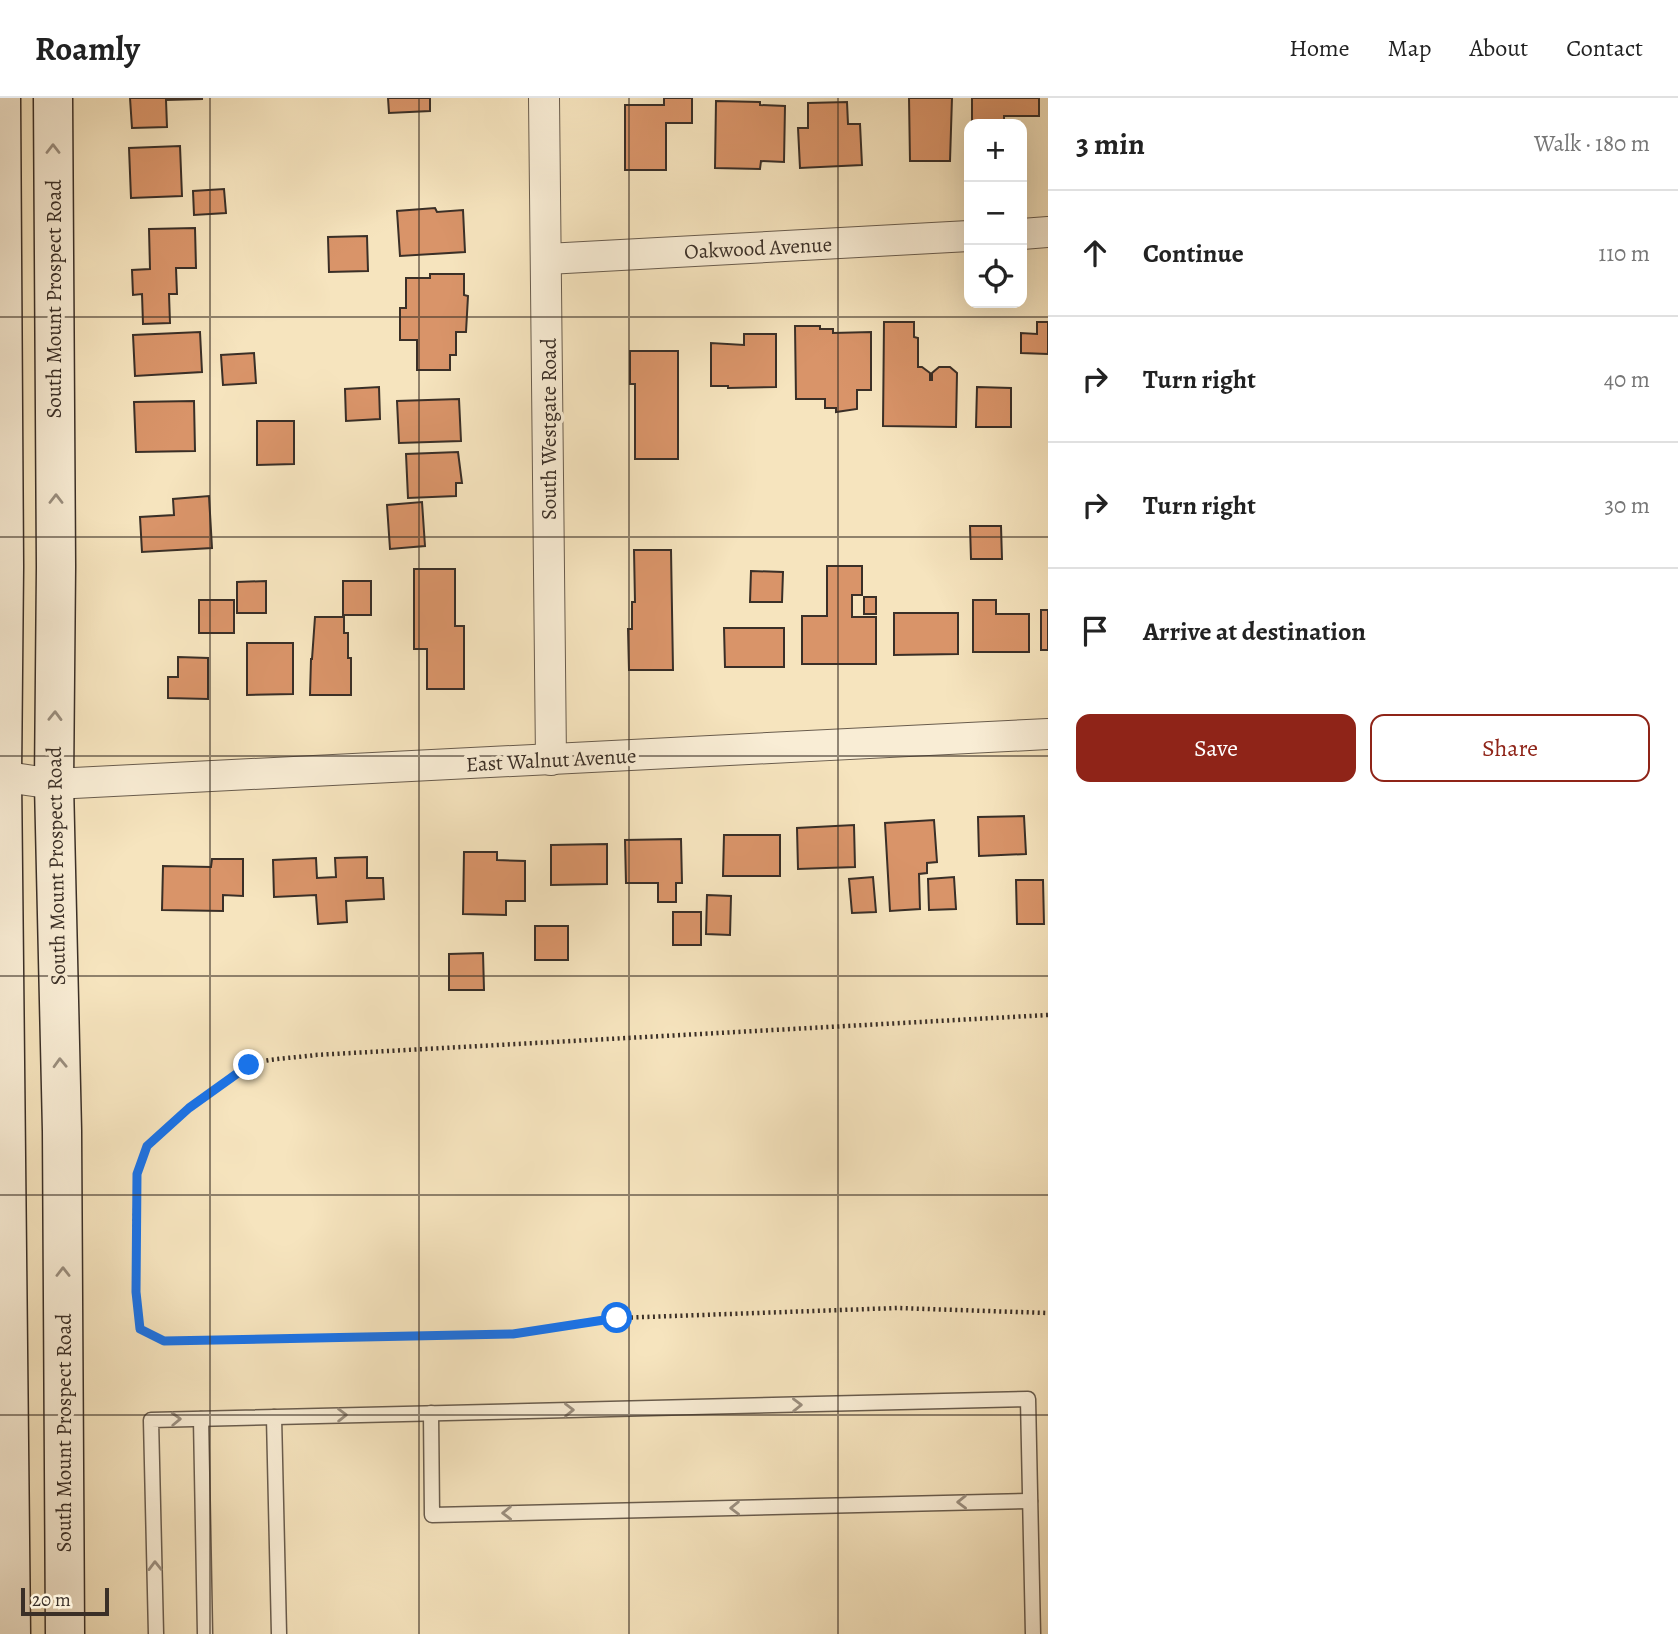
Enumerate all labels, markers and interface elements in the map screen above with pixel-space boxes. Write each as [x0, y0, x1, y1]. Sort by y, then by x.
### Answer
text: Roamly [35, 26, 140, 71]
text: Home [1289, 32, 1350, 64]
text: Map [1388, 32, 1432, 64]
text: About [1470, 32, 1528, 64]
text: Contact [1566, 32, 1643, 64]
map controls [964, 119, 1027, 308]
button: + [964, 119, 1027, 182]
text: 3 min [1076, 124, 1145, 164]
text: Walk · 180 m [1534, 128, 1650, 159]
one-way arrow [45, 143, 61, 153]
street label: South Mount Prospect Road [40, 179, 68, 418]
button: − [964, 182, 1027, 245]
street label: Oakwood Avenue [683, 230, 833, 266]
icon: ahead [1076, 234, 1114, 272]
text: Continue [1143, 236, 1244, 271]
text: 110 m [1598, 238, 1650, 269]
button: locate [964, 245, 1027, 308]
street label: South Westgate Road [535, 337, 563, 520]
icon: right [1076, 360, 1114, 398]
text: Turn right [1143, 362, 1256, 397]
text: 40 m [1604, 364, 1650, 395]
icon: right [1076, 486, 1114, 524]
text: Turn right [1143, 488, 1256, 523]
text: 30 m [1604, 490, 1650, 521]
one-way arrow [48, 493, 64, 503]
icon: arrive [1076, 612, 1114, 650]
text: Arrive at destination [1143, 614, 1366, 649]
one-way arrow [47, 710, 63, 721]
button: Save [1076, 714, 1356, 782]
button: Share [1370, 714, 1650, 782]
street label: East Walnut Avenue [465, 742, 637, 778]
street label: South Mount Prospect Road [40, 746, 72, 986]
route end [233, 1049, 264, 1080]
one-way arrow [52, 1057, 67, 1068]
one-way arrow [55, 1266, 71, 1277]
route start [601, 1302, 632, 1333]
street label: South Mount Prospect Road [50, 1313, 78, 1552]
one-way arrow [792, 1397, 803, 1412]
one-way arrow [565, 1402, 575, 1418]
one-way arrow [337, 1408, 348, 1423]
one-way arrow [171, 1412, 182, 1427]
one-way arrow [956, 1495, 967, 1510]
one-way arrow [729, 1500, 740, 1515]
one-way arrow [502, 1506, 513, 1521]
one-way arrow [147, 1560, 163, 1571]
scale bar [21, 1585, 108, 1617]
text: 20 m [32, 1587, 71, 1613]

